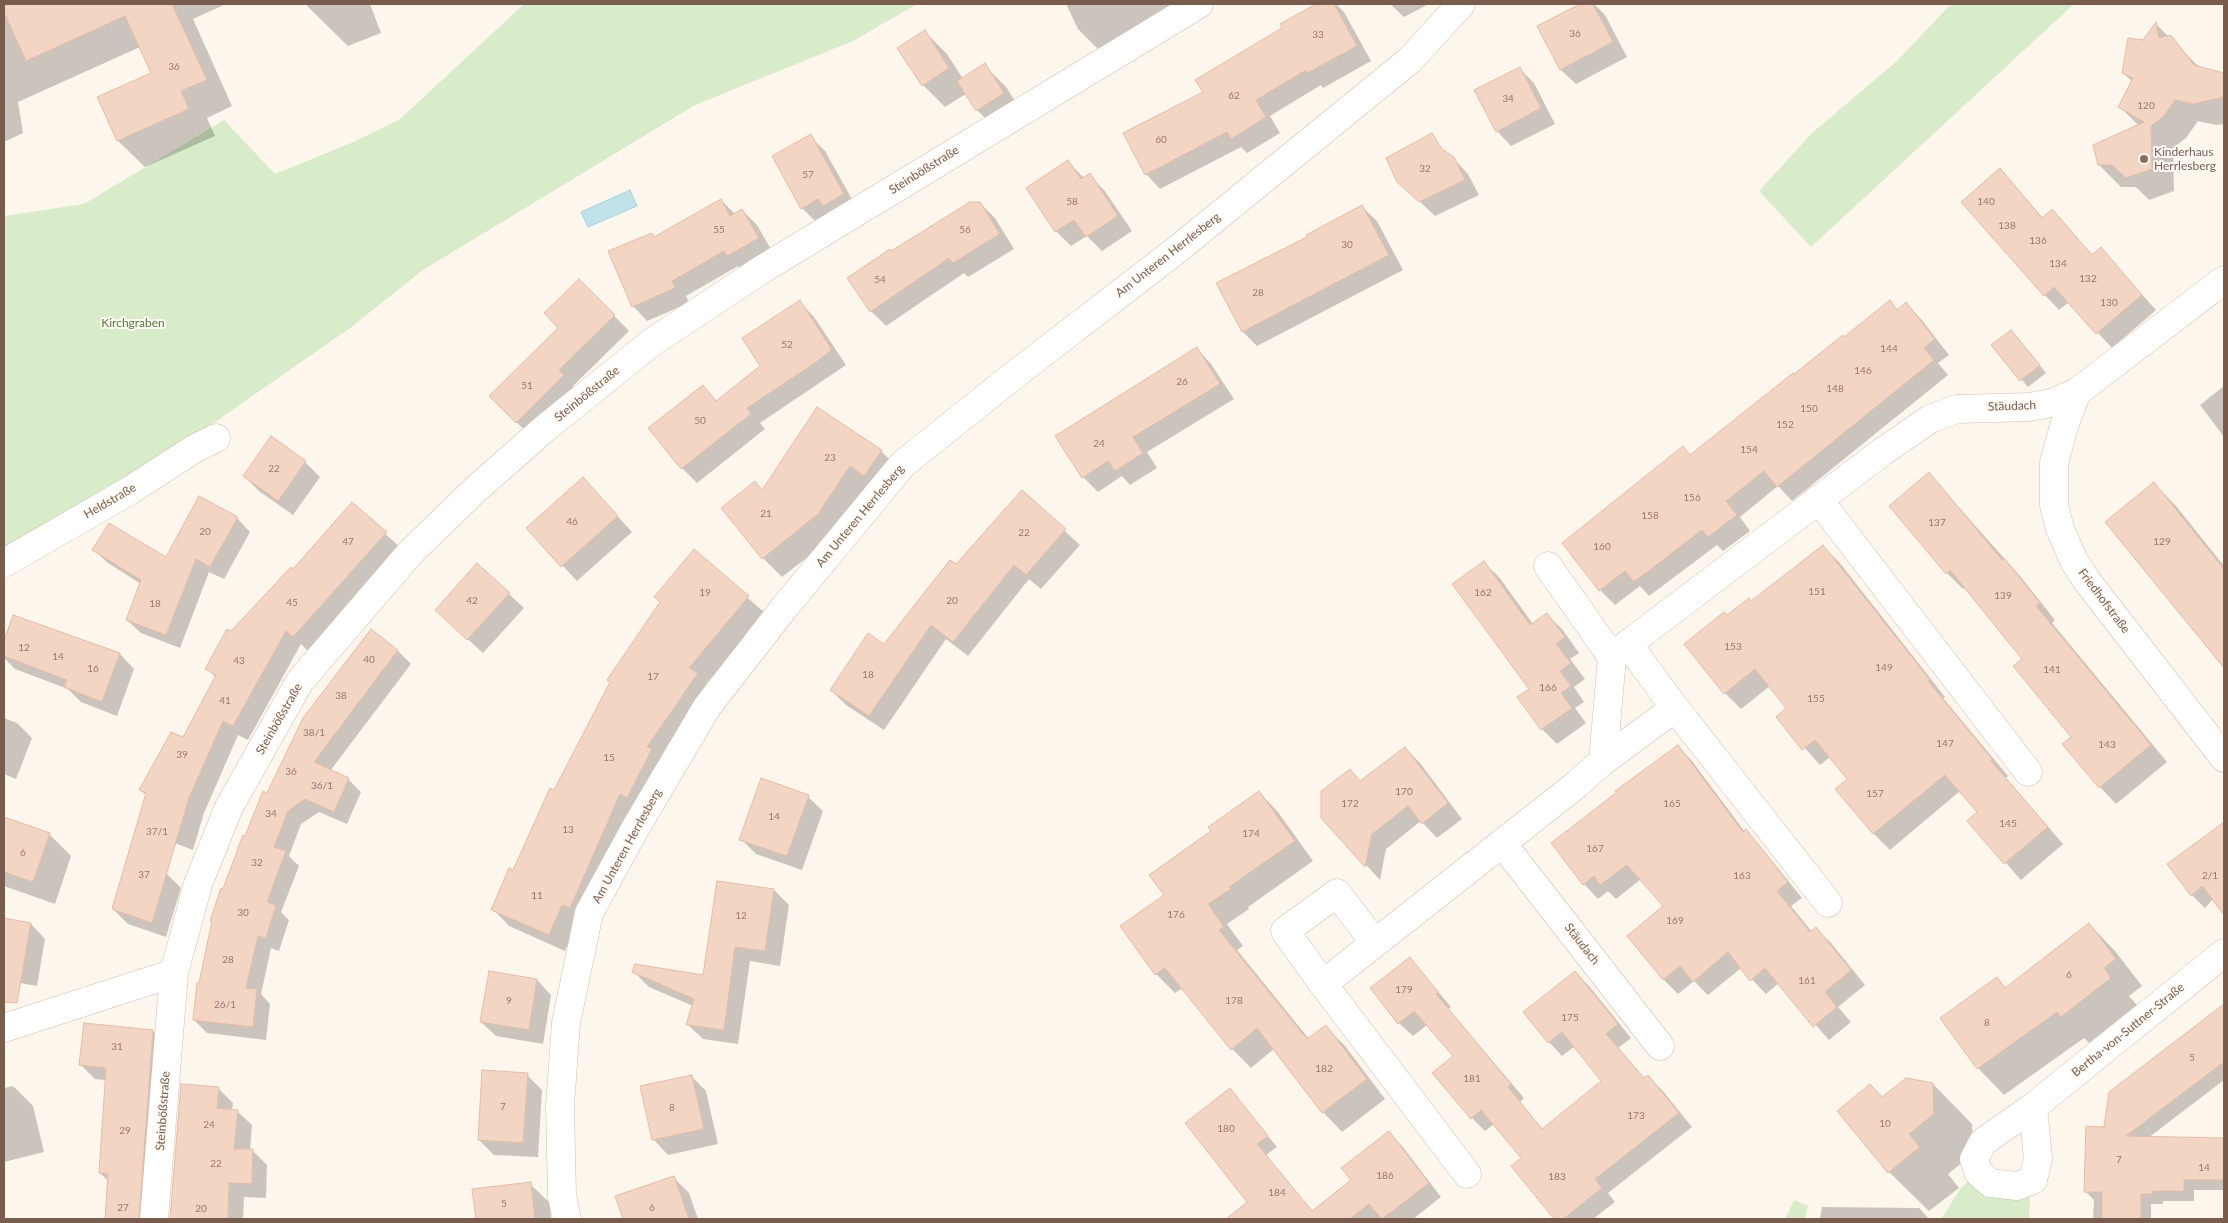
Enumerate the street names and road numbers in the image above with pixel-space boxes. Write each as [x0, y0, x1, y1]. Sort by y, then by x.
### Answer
street label: Steinbößstraße [886, 143, 962, 197]
street label: Am Unteren Herrlesberg [1113, 210, 1223, 300]
street label: Steinbößstraße [551, 363, 623, 425]
street label: Stäudach [1988, 398, 2036, 414]
street label: Am Unteren Herrlesberg [813, 462, 907, 570]
street label: Heldstraße [81, 480, 139, 522]
street label: Friedhofstraße [2075, 566, 2133, 636]
street label: Steinbößstraße [253, 681, 305, 757]
street label: Am Unteren Herrlesberg [589, 786, 665, 906]
street label: Stäudach [1561, 921, 1603, 967]
street label: Bertha-von-Suttner-Straße [2069, 980, 2187, 1080]
street label: Steinbößstraße [153, 1071, 173, 1151]

